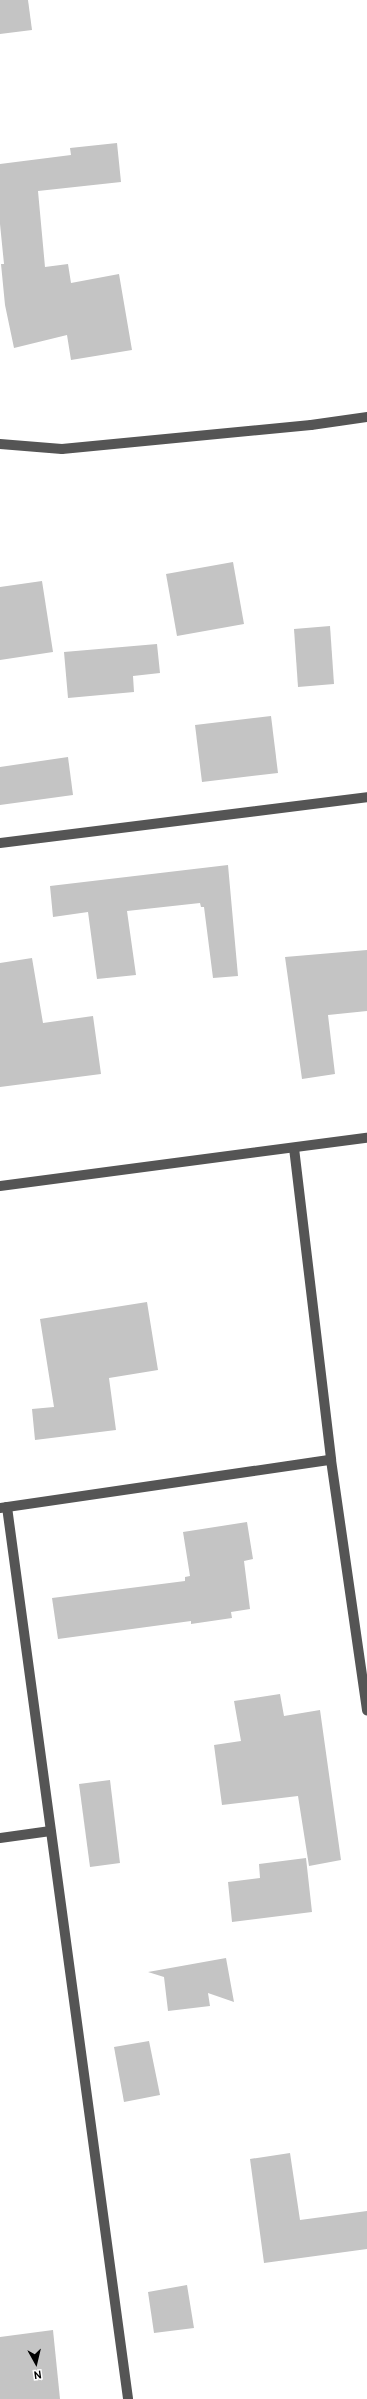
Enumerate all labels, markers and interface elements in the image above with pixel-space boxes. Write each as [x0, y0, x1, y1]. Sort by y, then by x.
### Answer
north arrow [16, 2343, 56, 2383]
text: N [33, 2367, 42, 2382]

